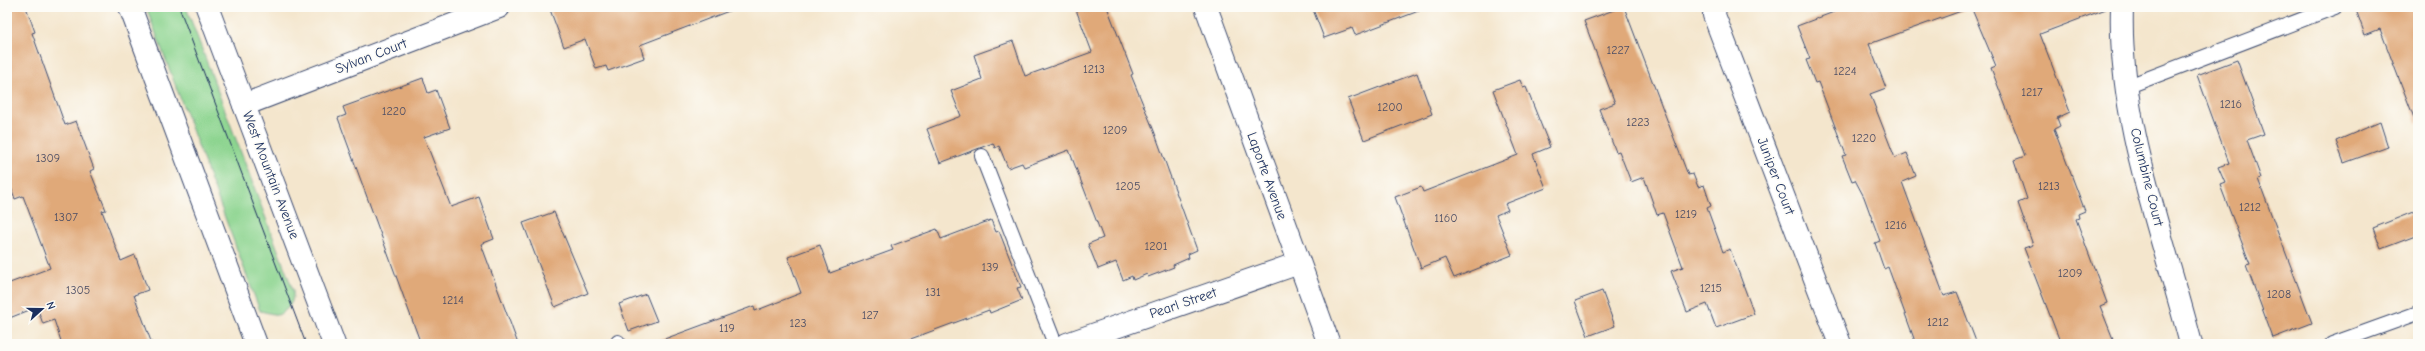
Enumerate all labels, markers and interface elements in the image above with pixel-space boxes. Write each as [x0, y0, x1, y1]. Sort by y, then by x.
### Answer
street label: Sylvan Court [333, 34, 410, 77]
house number: 1227 [1607, 43, 1630, 57]
house number: 1213 [1083, 62, 1105, 76]
house number: 1224 [1833, 64, 1857, 78]
house number: 1217 [2021, 85, 2043, 99]
house number: 1216 [2220, 97, 2242, 111]
house number: 1200 [1377, 100, 1403, 114]
house number: 1220 [382, 104, 406, 118]
street label: West Mountain Avenue [239, 109, 303, 241]
house number: 1223 [1626, 115, 1650, 129]
house number: 1209 [1103, 123, 1127, 137]
street label: Columbine Court [2127, 126, 2168, 229]
street label: Laporte Avenue [1243, 130, 1291, 222]
house number: 1220 [1852, 131, 1876, 145]
street label: Juniper Court [1753, 135, 1799, 218]
house number: 1309 [36, 151, 60, 165]
house number: 1205 [1116, 179, 1140, 193]
house number: 1213 [2038, 179, 2060, 193]
house number: 1212 [2239, 200, 2261, 214]
house number: 1219 [1675, 207, 1697, 221]
house number: 1307 [54, 210, 78, 224]
house number: 1160 [1434, 211, 1458, 225]
house number: 1216 [1885, 218, 1907, 232]
house number: 1201 [1144, 239, 1168, 253]
house number: 139 [981, 260, 999, 274]
house number: 1209 [2058, 266, 2082, 280]
house number: 1215 [1700, 281, 1722, 295]
house number: 1305 [66, 283, 90, 297]
street label: Pearl Street [1147, 283, 1220, 322]
house number: 131 [925, 285, 941, 299]
house number: 1208 [2267, 287, 2291, 301]
north arrow [22, 289, 62, 329]
house number: 1214 [442, 293, 464, 307]
text: N [44, 300, 58, 311]
house number: 127 [862, 308, 879, 322]
house number: 1212 [1927, 315, 1949, 329]
house number: 123 [789, 316, 807, 330]
house number: 119 [719, 321, 735, 335]

